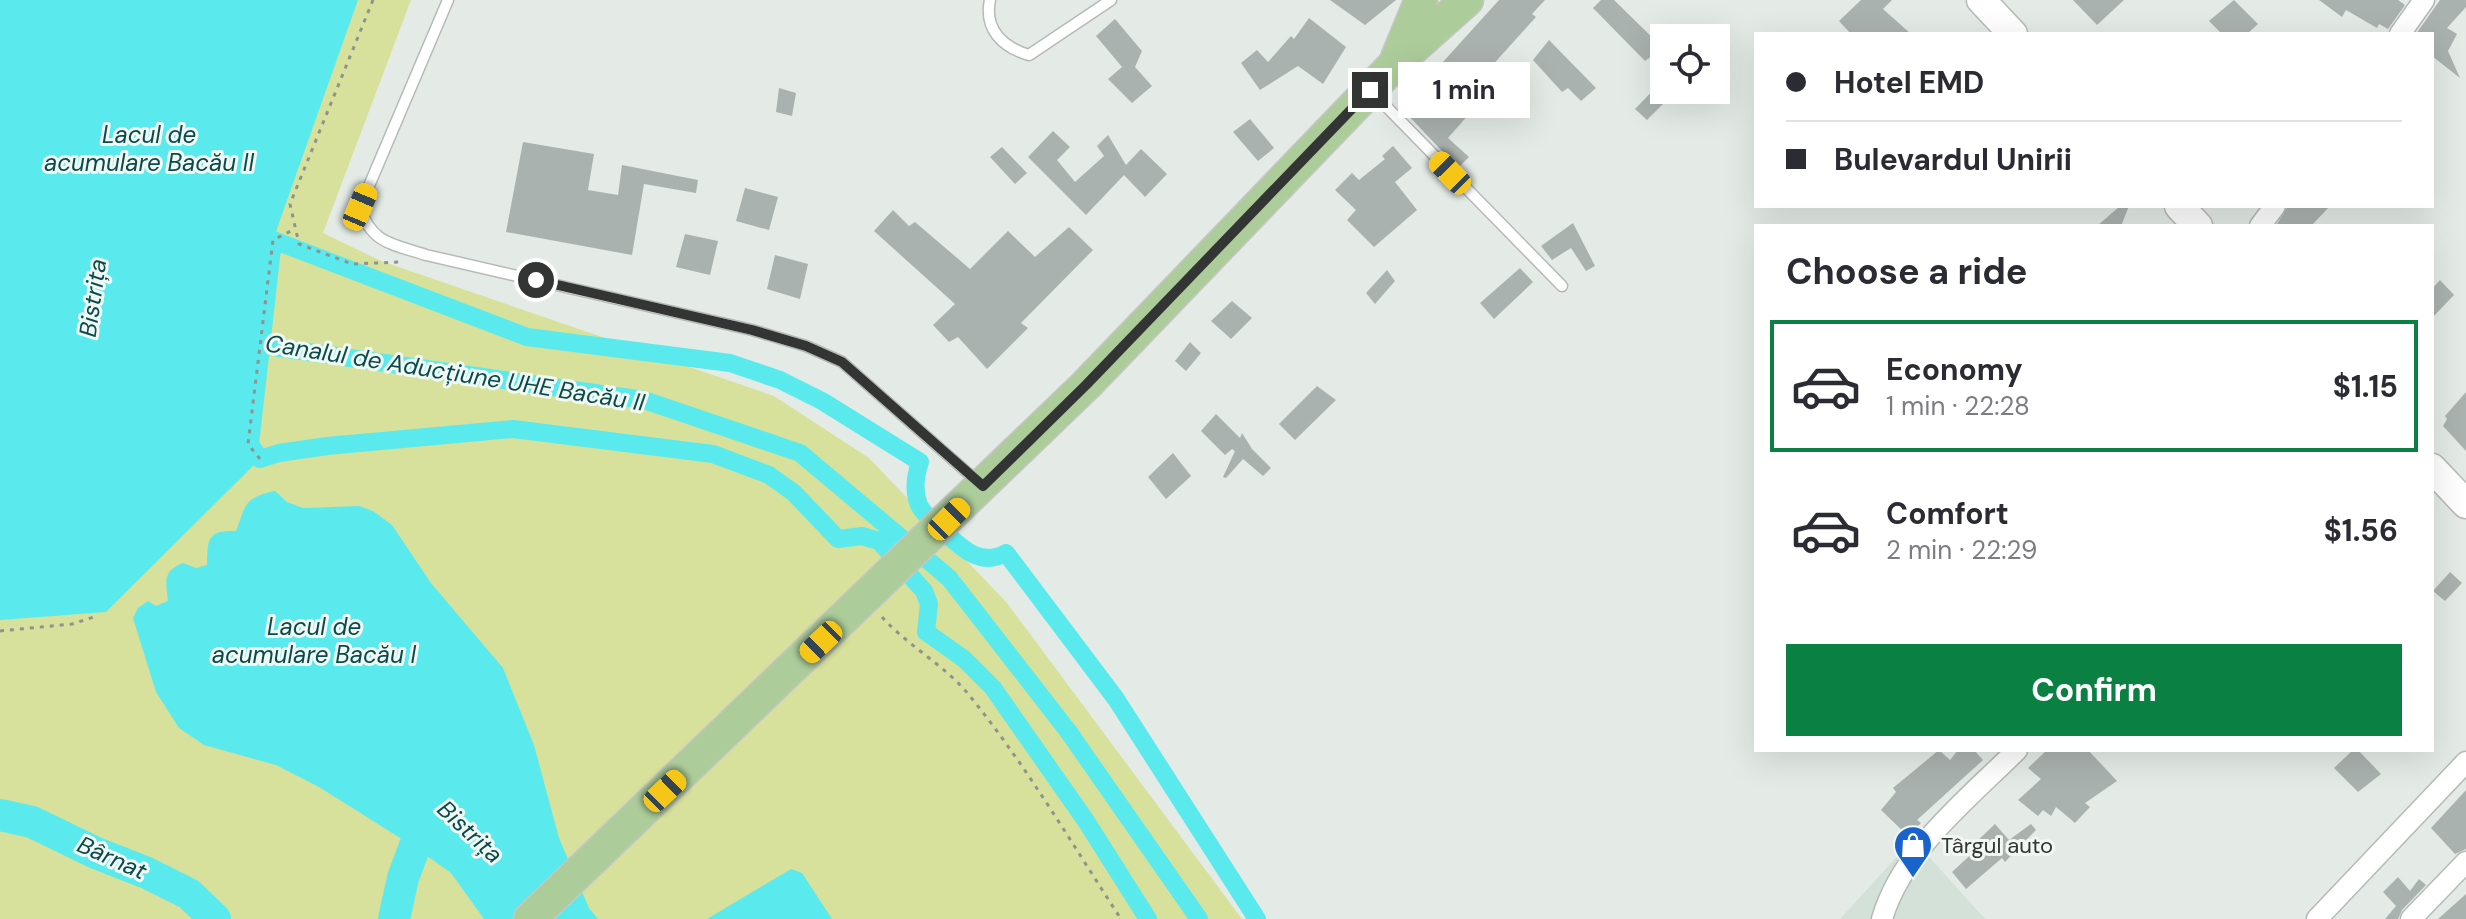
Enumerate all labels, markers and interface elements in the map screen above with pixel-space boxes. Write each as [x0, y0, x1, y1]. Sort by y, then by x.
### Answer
map controls [1650, 24, 1730, 104]
button: locate [1650, 24, 1730, 104]
callout: 1 min [1398, 62, 1530, 118]
text: Hotel EMD [1834, 63, 1984, 102]
route end [1352, 72, 1388, 108]
text: 1 min [1432, 73, 1496, 107]
water label: Lacul de acumulare Bacău II [44, 119, 254, 178]
text: Bulevardul Unirii [1834, 140, 2072, 179]
car [1425, 147, 1475, 199]
car [340, 180, 380, 234]
text: Choose a ride [1786, 248, 2027, 295]
water label: Bistrița [72, 257, 113, 339]
route start [518, 262, 554, 298]
water label: Canalul de Aducțiune UHE Bacău II [263, 327, 647, 418]
icon: car [1790, 350, 1862, 422]
text: Economy [1886, 350, 2023, 389]
text: $1.15 [2333, 367, 2398, 406]
text: 1 min · 22:28 [1886, 389, 2030, 423]
car [924, 494, 974, 544]
icon: car [1790, 494, 1862, 566]
text: Comfort [1886, 494, 2009, 533]
text: $1.56 [2324, 511, 2398, 550]
text: 2 min · 22:29 [1886, 533, 2037, 567]
water label: Lacul de acumulare Bacău I [212, 611, 417, 670]
car [795, 617, 847, 667]
button: Confirm [1786, 644, 2402, 736]
car [639, 766, 691, 816]
water label: Bistrița [431, 794, 510, 870]
shop icon: Târgul auto [1892, 824, 1934, 879]
water label: Bârnat [73, 829, 152, 887]
place label: Târgul auto [1941, 831, 2053, 860]

